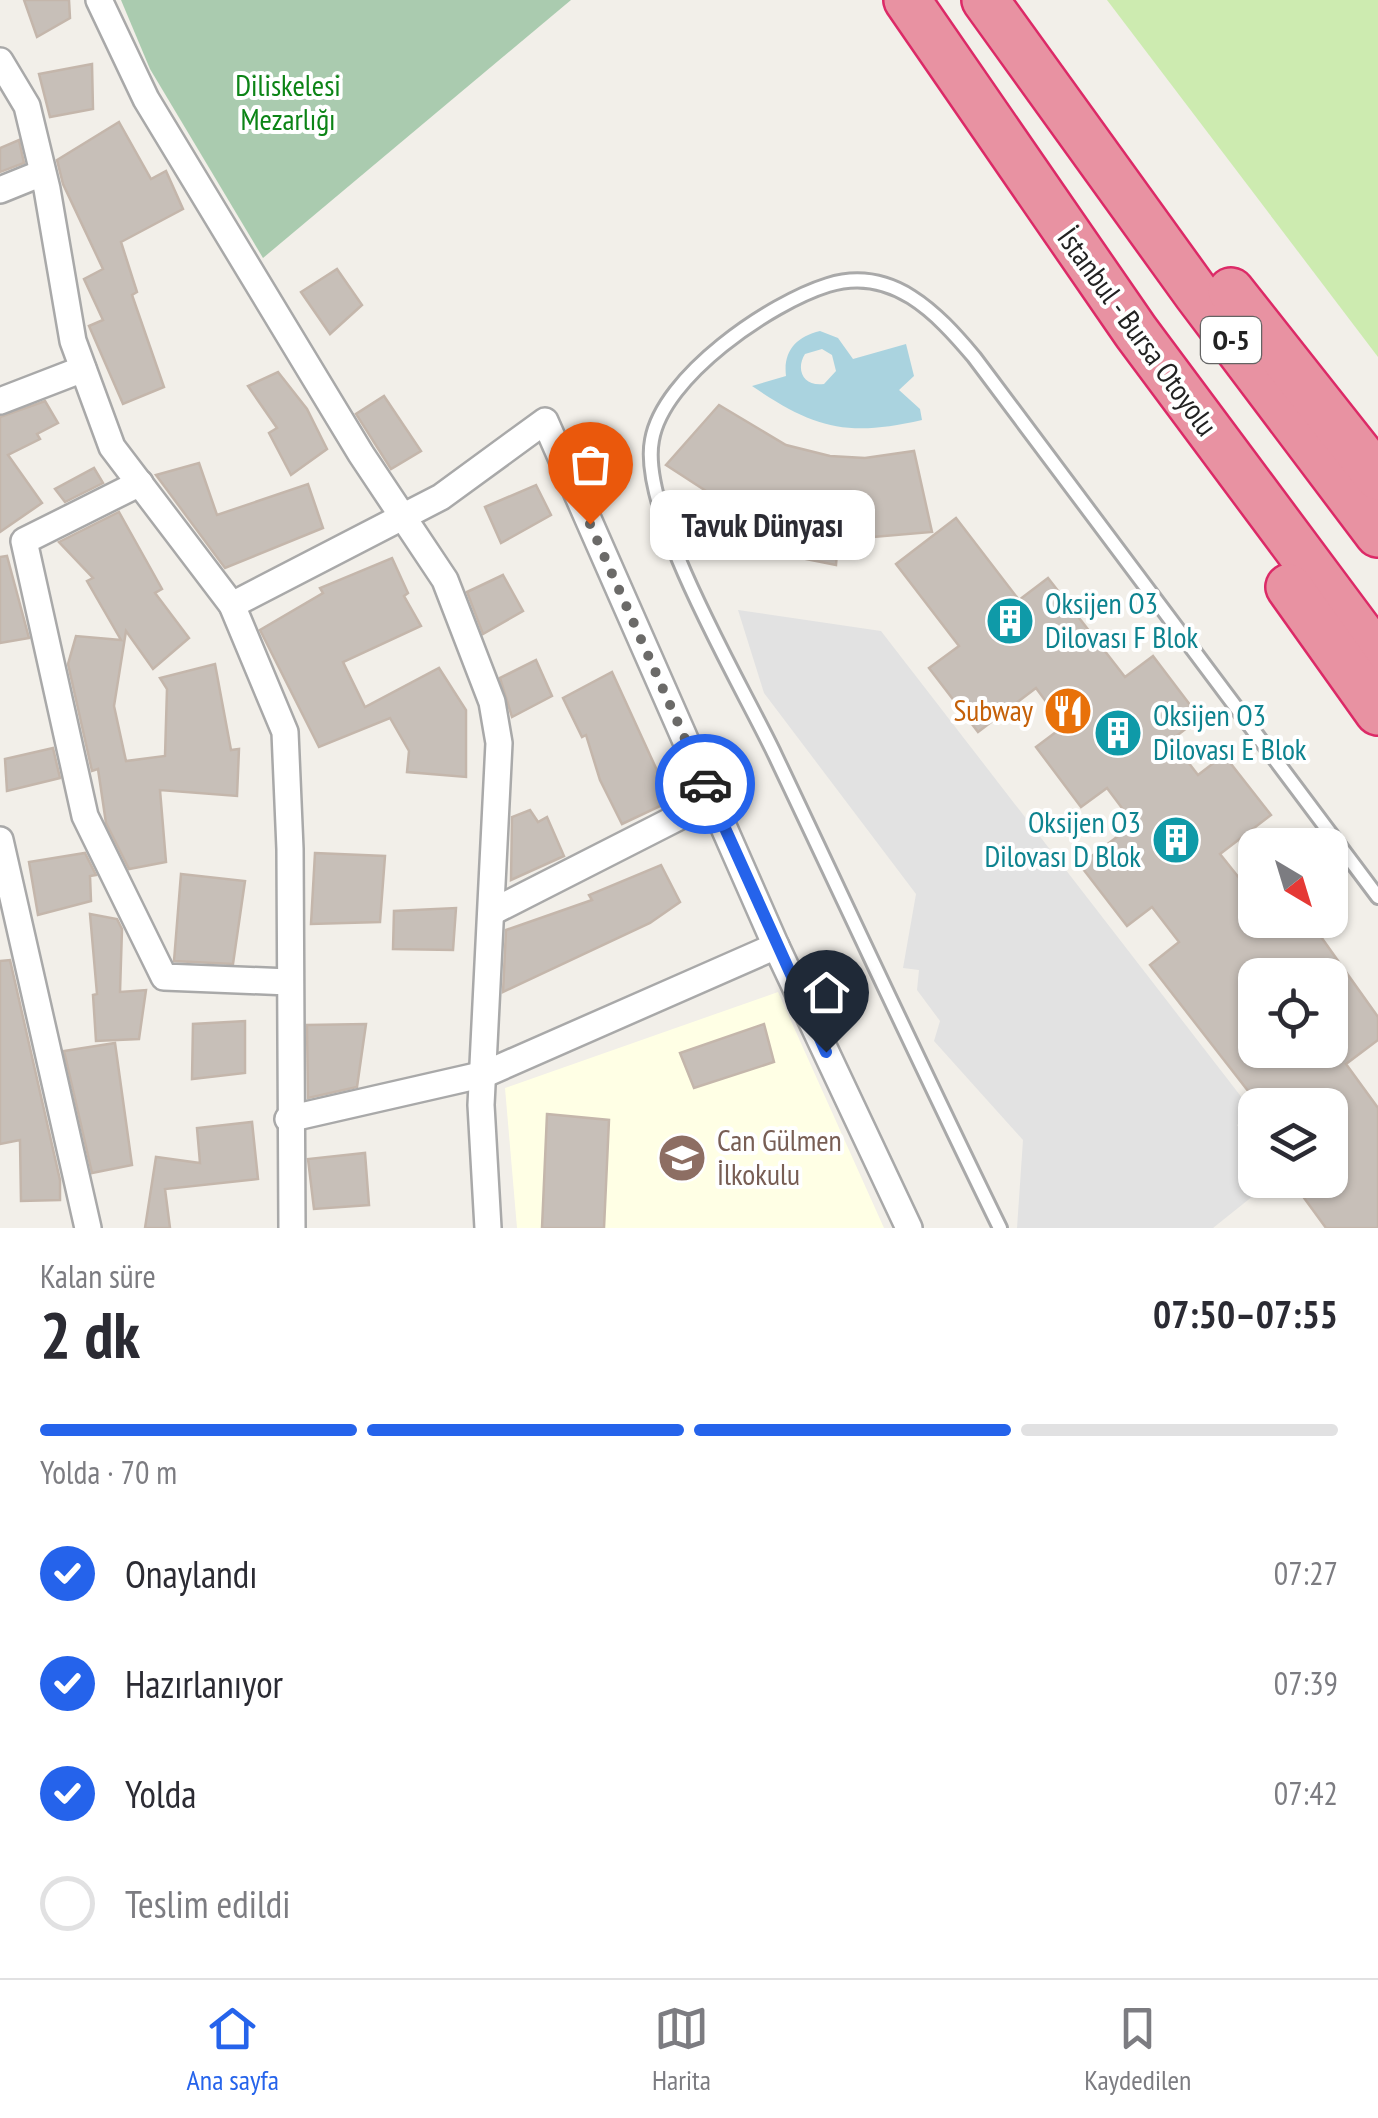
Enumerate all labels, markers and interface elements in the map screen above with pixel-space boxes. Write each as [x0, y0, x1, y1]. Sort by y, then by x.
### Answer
park label: Diliskelesi Mezarlığı [235, 65, 341, 138]
street label: İstanbul - Bursa Otoyolu [1050, 219, 1227, 443]
road number: O-5 [1201, 317, 1261, 363]
pin [548, 422, 633, 525]
icon: bag [563, 437, 618, 492]
callout: Tavuk Dünyası [650, 489, 875, 559]
text: Tavuk Dünyası [682, 504, 843, 546]
place label: Oksijen O3 Dilovası F Blok [1045, 583, 1198, 656]
building icon: Oksijen O3 Dilovası F Blok [984, 595, 1036, 647]
restaurant icon: Subway [1042, 685, 1094, 737]
place label: Subway [953, 690, 1034, 729]
place label: Oksijen O3 Dilovası E Blok [1153, 695, 1307, 768]
building icon: Oksijen O3 Dilovası E Blok [1092, 707, 1144, 759]
courier [655, 734, 755, 834]
icon: car [678, 757, 733, 812]
place label: Oksijen O3 Dilovası D Blok [985, 802, 1141, 875]
building icon: Oksijen O3 Dilovası D Blok [1150, 814, 1202, 866]
north arrow [1238, 828, 1348, 938]
map controls [1238, 828, 1348, 1198]
pin [784, 950, 869, 1053]
button: locate [1238, 958, 1348, 1068]
icon: home [799, 965, 854, 1020]
button: layers [1238, 1088, 1348, 1198]
place label: Can Gülmen İlkokulu [717, 1120, 842, 1193]
school or university icon: Can Gülmen İlkokulu [656, 1132, 708, 1184]
text: Kalan süre [40, 1255, 156, 1297]
text: 07:50–07:55 [1153, 1289, 1338, 1338]
text: 2 dk [40, 1292, 140, 1376]
text: Yolda · 70 m [40, 1451, 177, 1493]
icon: check [40, 1546, 95, 1601]
text: Onaylandı [125, 1549, 257, 1598]
text: 07:27 [1274, 1552, 1338, 1594]
icon: check [40, 1656, 95, 1711]
text: Hazırlanıyor [125, 1659, 283, 1708]
text: 07:39 [1274, 1662, 1338, 1704]
icon: check [40, 1766, 95, 1821]
text: Yolda [125, 1769, 196, 1818]
text: 07:42 [1274, 1772, 1338, 1814]
text: Teslim edildi [125, 1879, 290, 1928]
tab: Ana sayfa [187, 2001, 279, 2098]
tab: Harita [652, 2001, 711, 2098]
tab: Kaydedilen [1084, 2001, 1191, 2098]

